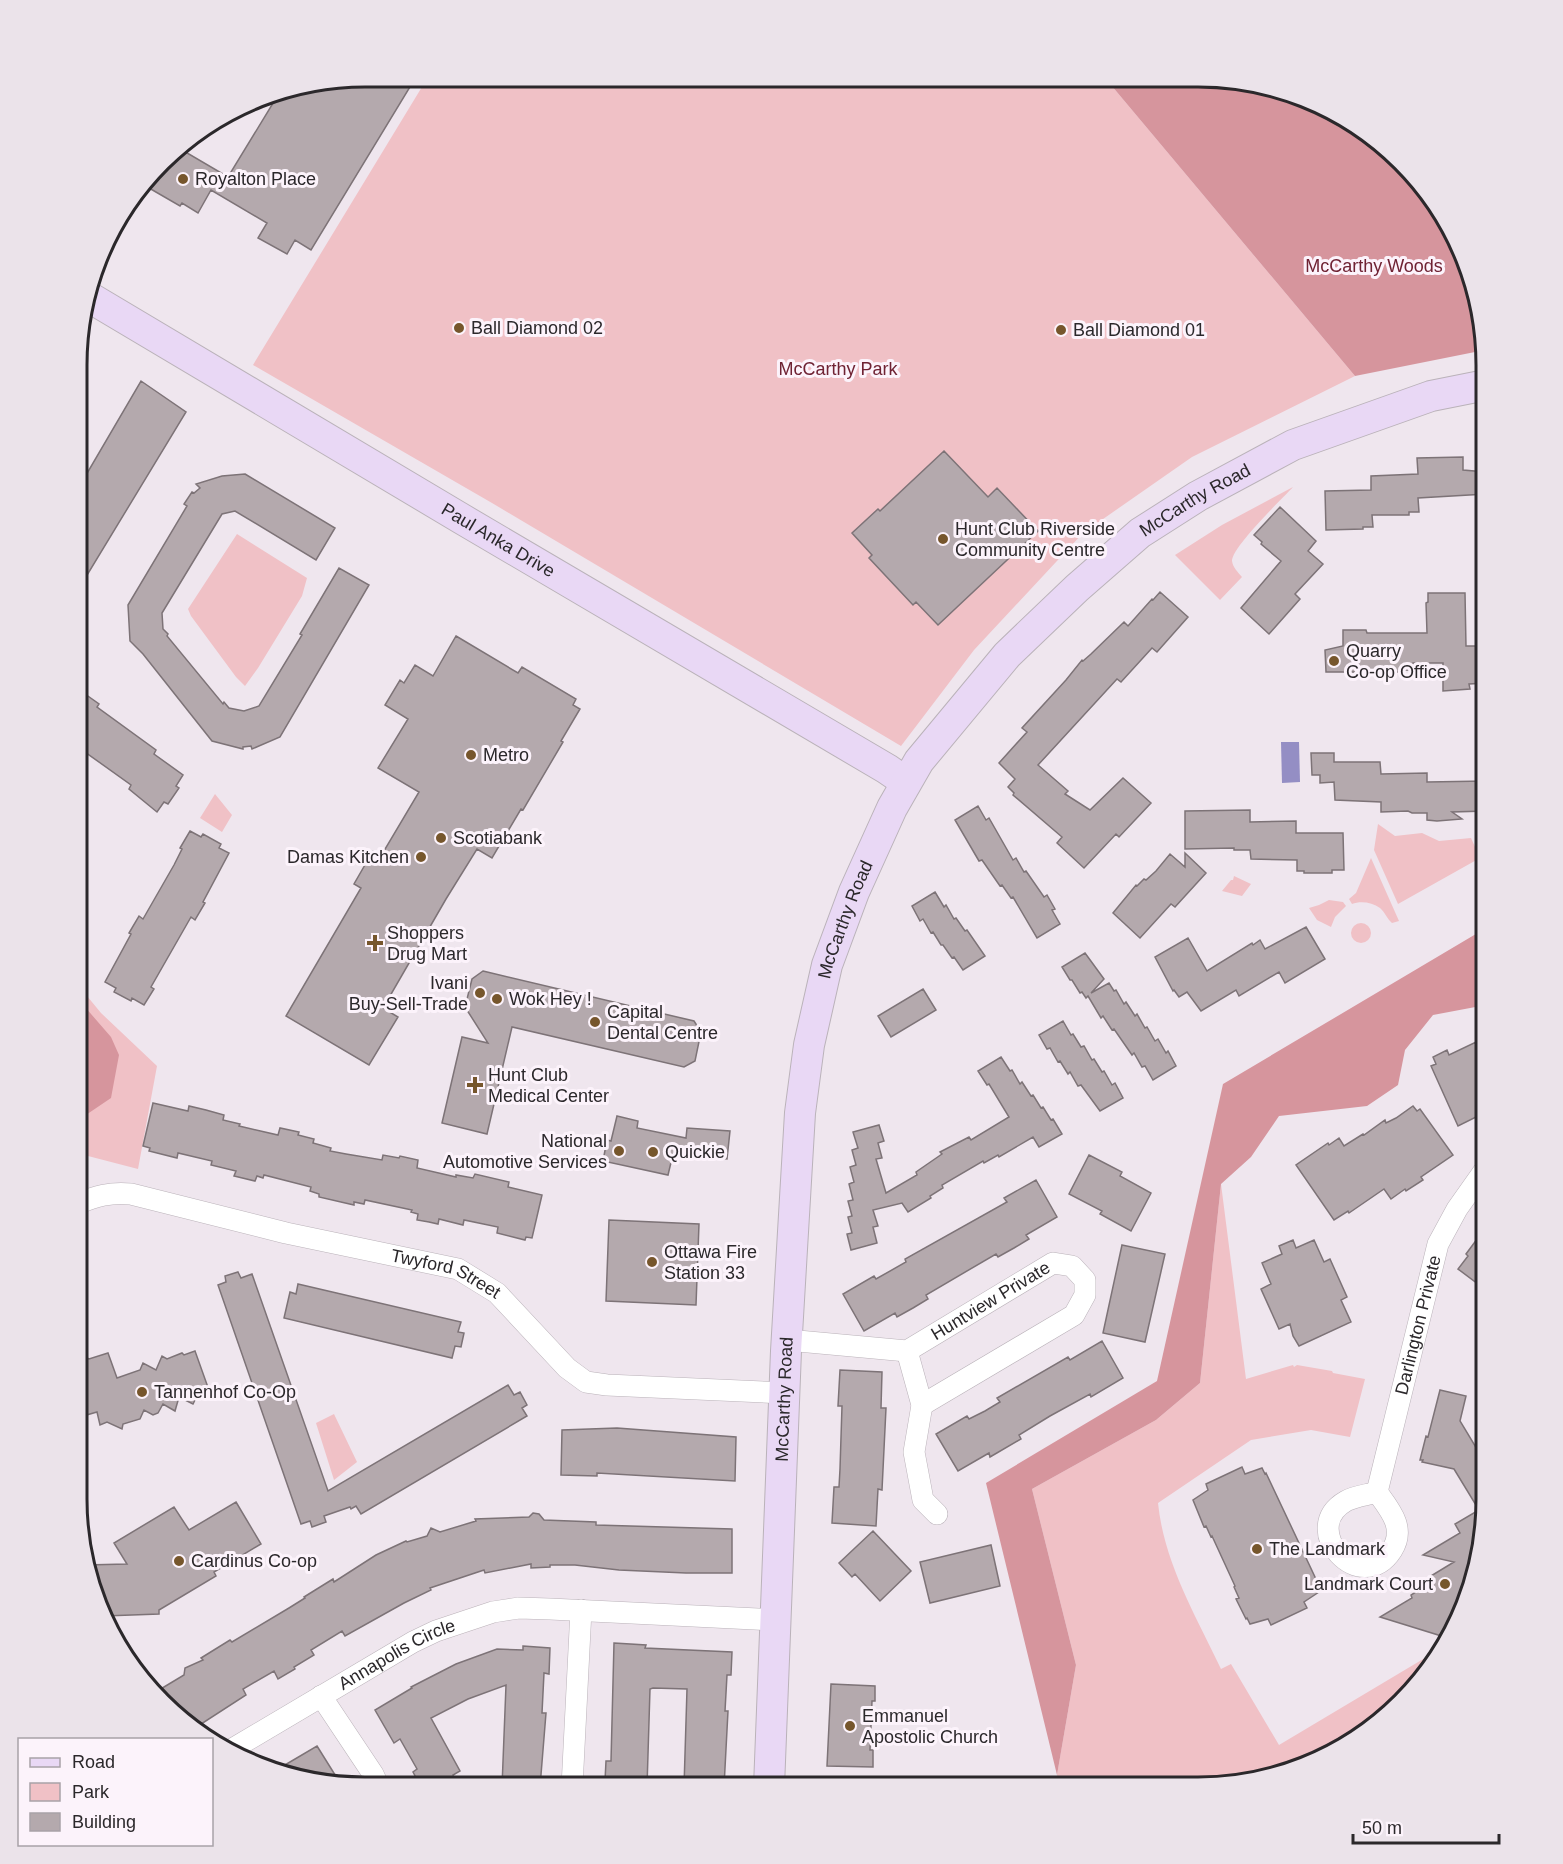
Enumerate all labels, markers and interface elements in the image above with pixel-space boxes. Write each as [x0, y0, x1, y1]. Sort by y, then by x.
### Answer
place label: Royalton Place [195, 169, 316, 189]
marker: Royalton Place [176, 172, 190, 186]
park label: McCarthy Woods [1305, 256, 1443, 276]
place label: Ball Diamond 02 [471, 318, 603, 338]
place label: Ball Diamond 01 [1073, 320, 1205, 340]
marker: Ball Diamond 02 [452, 321, 466, 335]
marker: Ball Diamond 01 [1054, 323, 1068, 337]
park label: McCarthy Park [778, 359, 899, 379]
street label: McCarthy Road [1136, 460, 1254, 541]
street label: Paul Anka Drive [438, 499, 558, 581]
place label: Hunt Club Riverside Community Centre [955, 519, 1115, 560]
marker: Hunt Club Riverside Community Centre [936, 532, 950, 546]
place label: Quarry Co-op Office [1346, 641, 1447, 682]
marker: Quarry Co-op Office [1327, 654, 1341, 668]
place label: Metro [483, 745, 529, 765]
marker: Metro [464, 748, 478, 762]
place label: Scotiabank [453, 828, 543, 848]
marker: Scotiabank [434, 831, 448, 845]
place label: Damas Kitchen [287, 847, 409, 867]
marker: Damas Kitchen [414, 850, 428, 864]
street label: McCarthy Road [814, 857, 877, 981]
place label: Shoppers Drug Mart [387, 923, 467, 964]
marker: Shoppers Drug Mart [368, 936, 382, 950]
place label: Ivani Buy-Sell-Trade [349, 973, 468, 1014]
marker: Ivani Buy-Sell-Trade [473, 986, 487, 1000]
place label: Wok Hey ! [509, 989, 592, 1009]
marker: Wok Hey ! [490, 992, 504, 1006]
place label: Capital Dental Centre [607, 1002, 718, 1043]
marker: Capital Dental Centre [588, 1015, 602, 1029]
place label: Hunt Club Medical Center [488, 1065, 609, 1106]
marker: Hunt Club Medical Center [466, 1076, 484, 1094]
place label: National Automotive Services [443, 1131, 607, 1172]
place label: Quickie [665, 1142, 725, 1162]
marker: National Automotive Services [612, 1144, 626, 1158]
marker: Quickie [646, 1145, 660, 1159]
place label: Ottawa Fire Station 33 [664, 1242, 757, 1283]
street label: Twyford Street [389, 1245, 504, 1303]
street label: Darlington Private [1391, 1253, 1445, 1397]
marker: Ottawa Fire Station 33 [645, 1255, 659, 1269]
street label: Huntview Private [927, 1257, 1054, 1344]
street label: McCarthy Road [772, 1336, 797, 1462]
place label: Tannenhof Co-Op [154, 1382, 296, 1402]
marker: Tannenhof Co-Op [135, 1385, 149, 1399]
place label: The Landmark [1269, 1539, 1386, 1559]
marker: The Landmark [1250, 1542, 1264, 1556]
place label: Cardinus Co-op [191, 1551, 317, 1571]
marker: Cardinus Co-op [172, 1554, 186, 1568]
place label: Landmark Court [1304, 1574, 1433, 1594]
marker: Landmark Court [1438, 1577, 1452, 1591]
street label: Annapolis Circle [335, 1615, 458, 1694]
place label: Emmanuel Apostolic Church [862, 1706, 998, 1747]
marker: Emmanuel Apostolic Church [843, 1719, 857, 1733]
legend [18, 1738, 213, 1846]
text: Road [72, 1752, 115, 1772]
text: Park [72, 1782, 110, 1802]
scale bar [1353, 1807, 1498, 1845]
text: Building [72, 1812, 136, 1832]
text: 50 m [1362, 1818, 1402, 1838]

